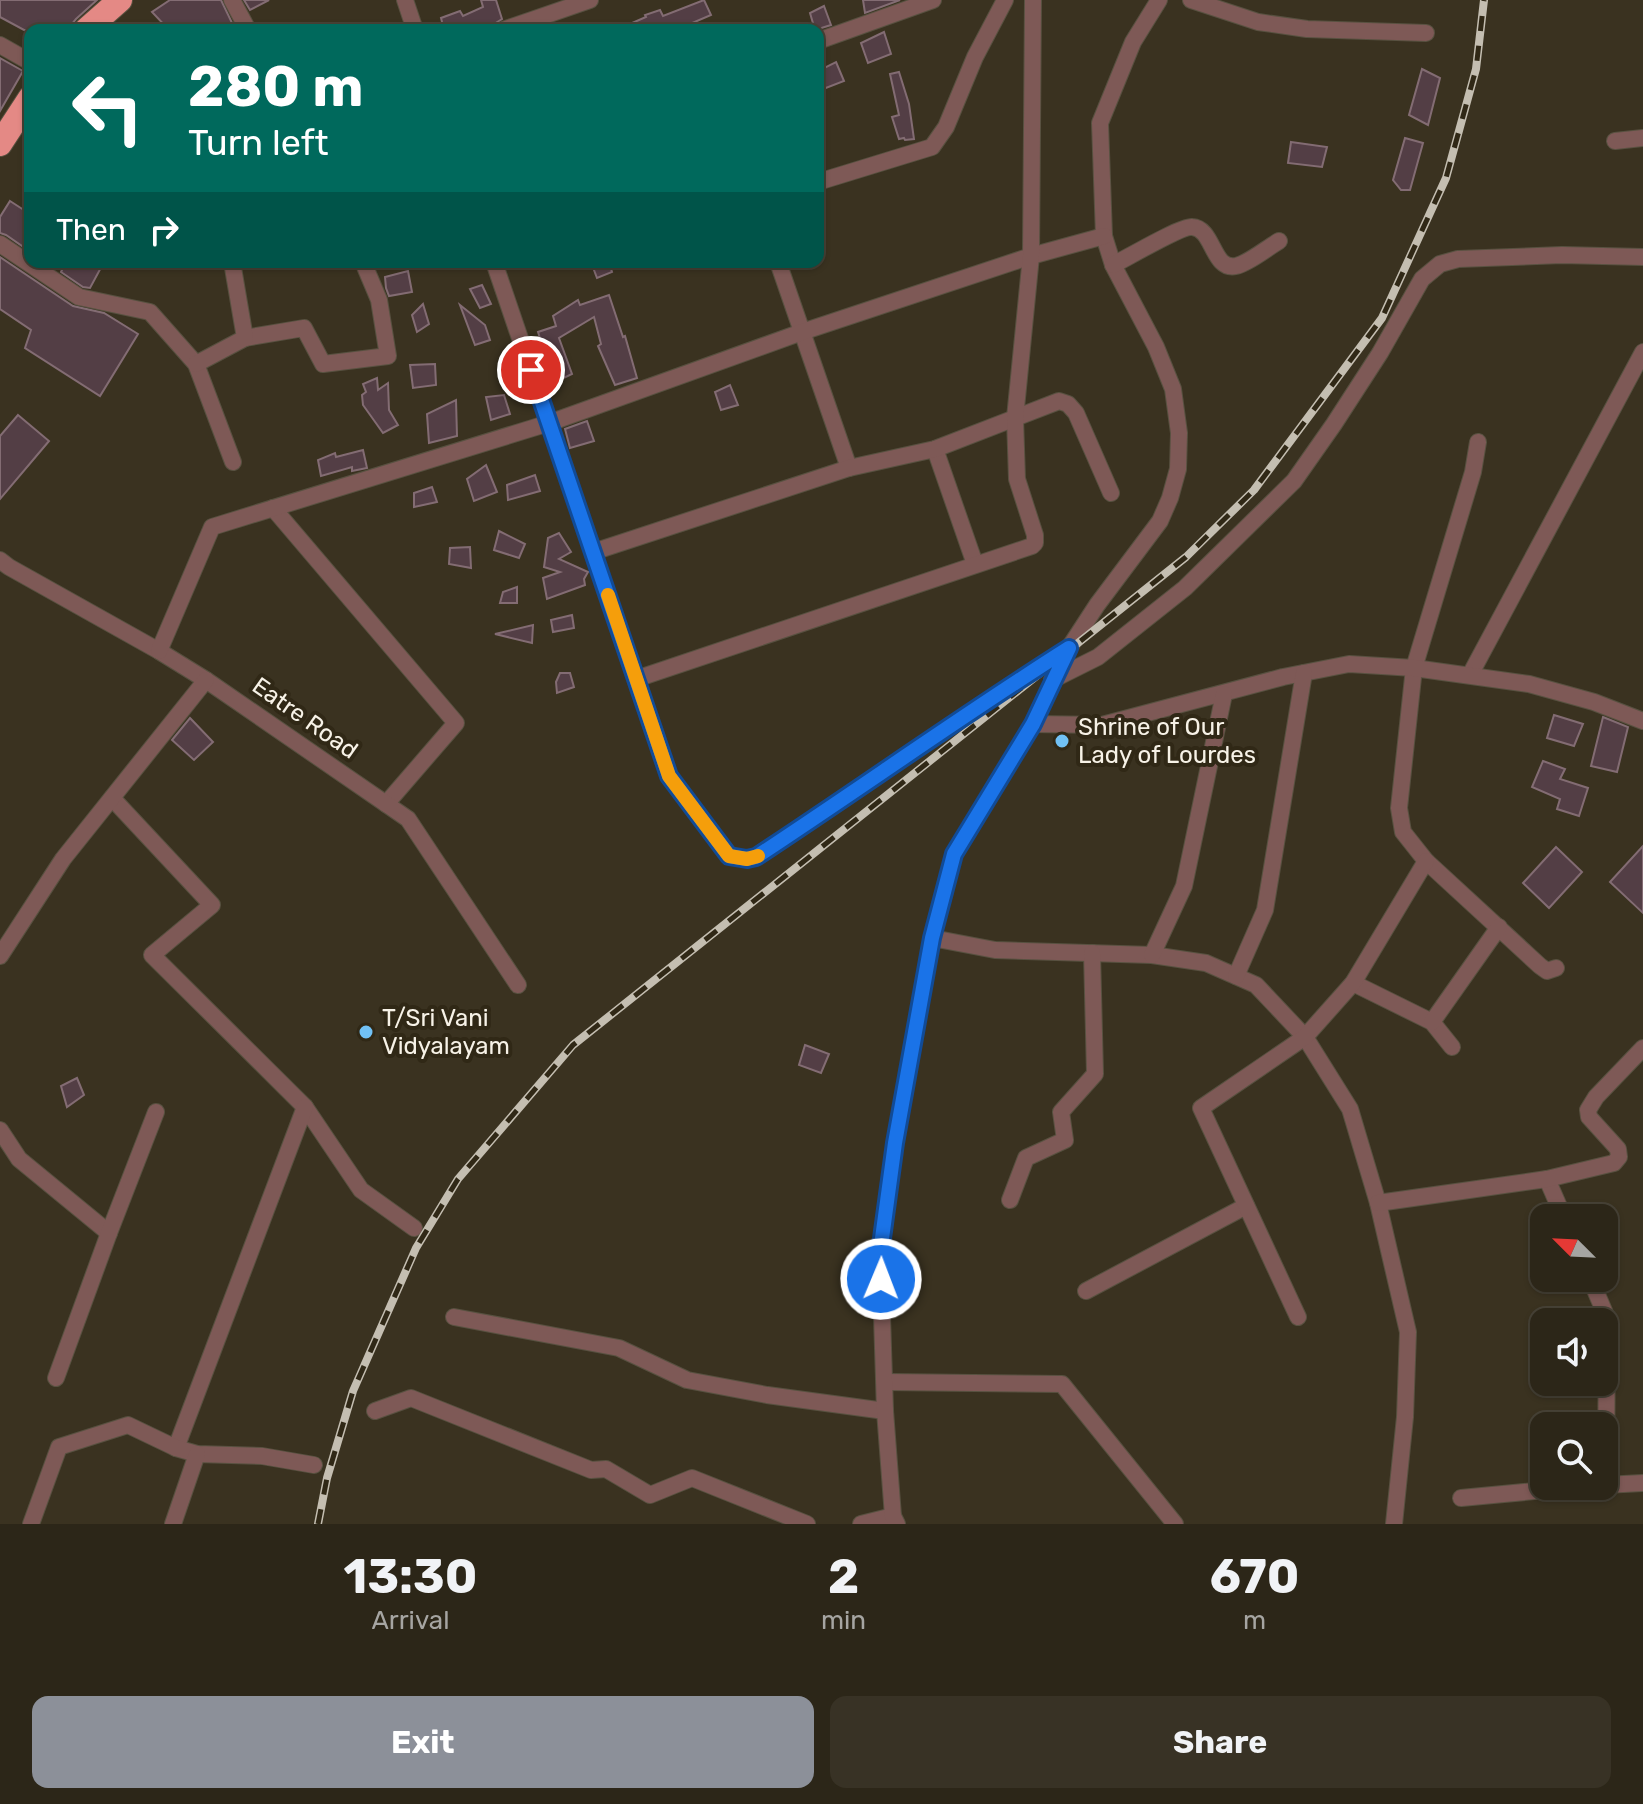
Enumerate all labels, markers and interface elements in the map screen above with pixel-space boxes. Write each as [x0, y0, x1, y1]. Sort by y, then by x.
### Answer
text: 280 m [188, 54, 364, 120]
icon: left [56, 56, 160, 160]
text: Turn left [188, 121, 329, 164]
icon: right [142, 208, 186, 252]
text: Then [56, 212, 126, 248]
pin [497, 336, 565, 404]
icon: arrive [509, 348, 553, 392]
street label: Eatre Road [247, 671, 363, 765]
place label: Shrine of Our Lady of Lourdes [1078, 713, 1256, 769]
marker: Shrine of Our Lady of Lourdes [1053, 732, 1071, 750]
place label: T/Sri Vani Vidyalayam [382, 1004, 510, 1060]
marker: T/Sri Vani Vidyalayam [357, 1023, 375, 1041]
north arrow [1530, 1204, 1618, 1292]
map controls [1530, 1204, 1618, 1500]
position arrow [839, 1237, 923, 1321]
button: sound [1530, 1308, 1618, 1396]
button: search [1530, 1412, 1618, 1500]
text: 13:30 [344, 1548, 477, 1605]
text: 2 [828, 1548, 859, 1605]
text: 670 [1210, 1548, 1299, 1605]
text: Arrival [371, 1605, 449, 1636]
text: min [821, 1605, 866, 1636]
text: m [1243, 1605, 1266, 1636]
button: Exit [32, 1696, 814, 1788]
button: Share [830, 1696, 1611, 1788]

